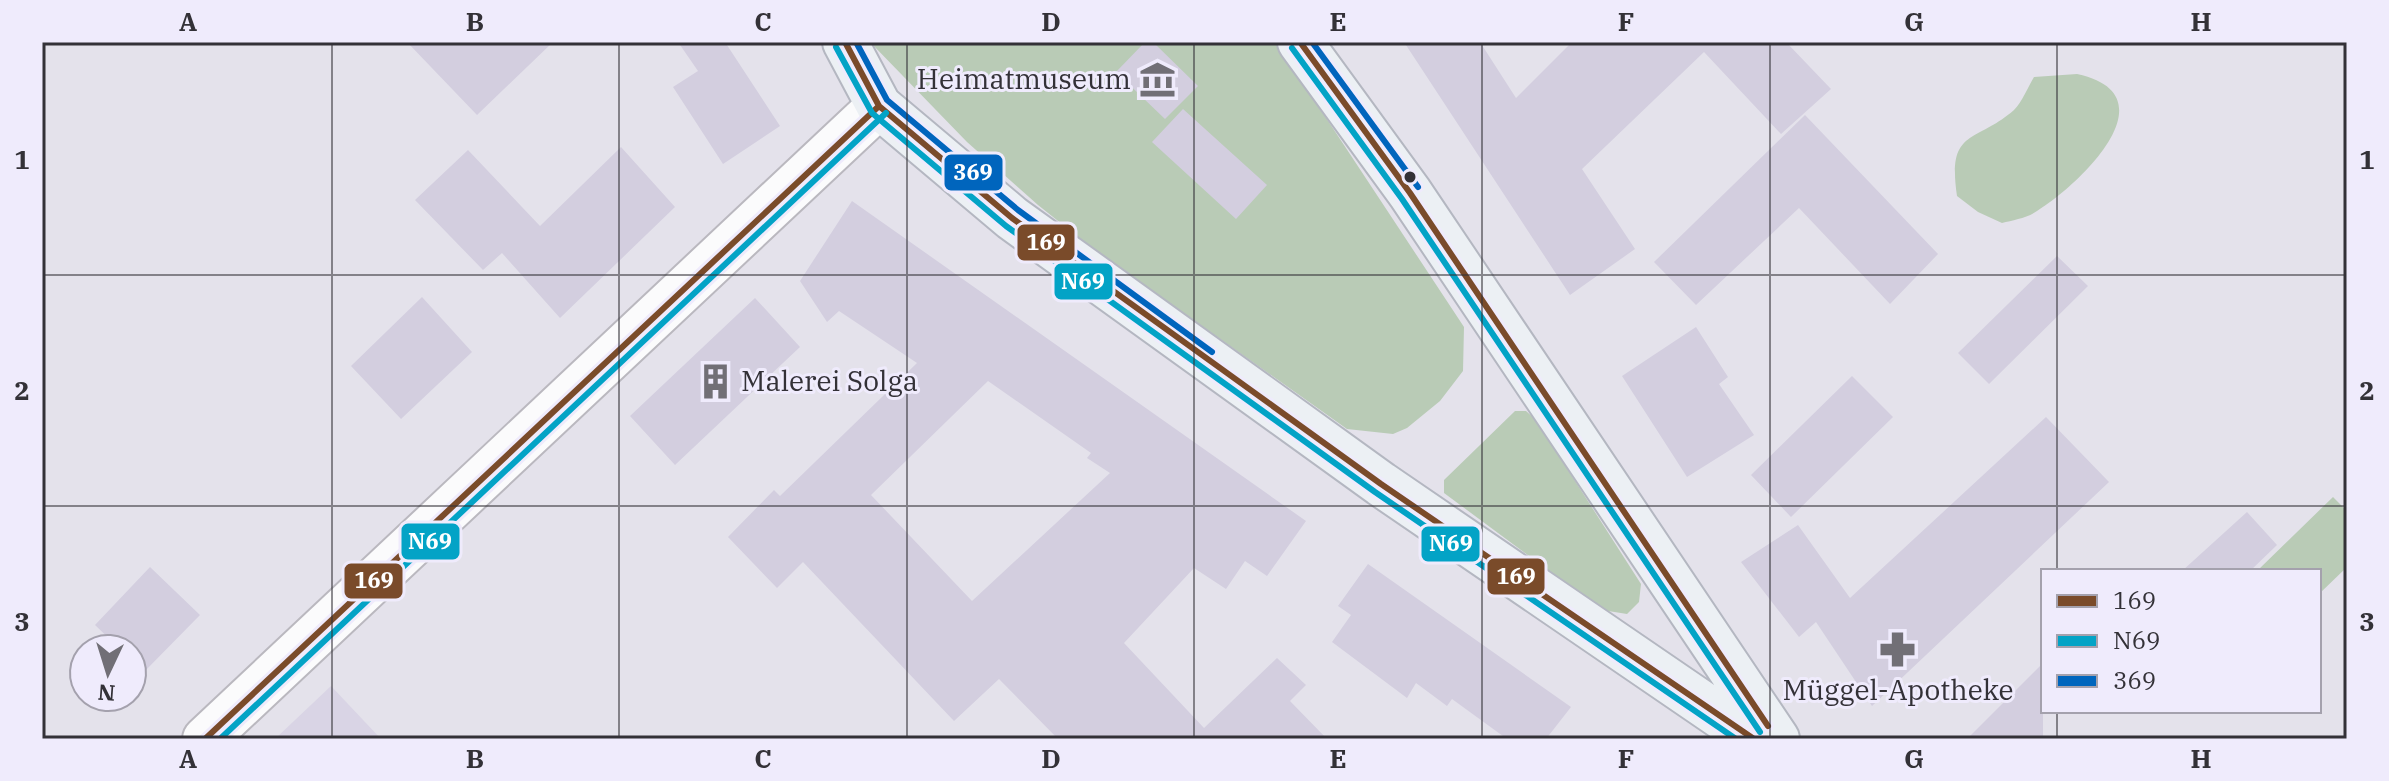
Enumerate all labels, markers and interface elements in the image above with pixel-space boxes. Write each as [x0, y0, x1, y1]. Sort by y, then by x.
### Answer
text: A [179, 4, 197, 38]
text: B [466, 4, 484, 38]
text: C [754, 4, 772, 38]
text: D [1041, 4, 1061, 38]
text: E [1329, 4, 1347, 38]
text: F [1618, 4, 1634, 38]
text: G [1904, 4, 1924, 38]
text: H [2190, 4, 2212, 38]
place label: Heimatmuseum [917, 60, 1131, 97]
museum icon: Heimatmuseum [1138, 60, 1176, 98]
text: 1 [14, 142, 30, 176]
text: 1 [2359, 142, 2375, 176]
line badge: 369 [943, 153, 1004, 192]
text: 369 [953, 157, 993, 186]
unlabelled marker [1402, 169, 1418, 185]
line badge: 169 [1016, 223, 1076, 262]
text: 169 [1026, 227, 1066, 256]
line badge: N69 [1053, 262, 1114, 301]
text: N69 [1061, 266, 1105, 295]
building icon: Malerei Solga [696, 362, 734, 400]
place label: Malerei Solga [741, 362, 918, 399]
text: 2 [14, 373, 30, 407]
text: 2 [2359, 373, 2375, 407]
line badge: N69 [400, 522, 461, 561]
line badge: N69 [1420, 525, 1481, 563]
text: N69 [408, 526, 452, 555]
text: N69 [1429, 528, 1473, 557]
line badge: 169 [1486, 557, 1546, 596]
text: 169 [1496, 561, 1536, 590]
line badge: 169 [343, 562, 404, 600]
text: 169 [354, 565, 394, 594]
legend [2041, 569, 2321, 713]
text: 169 [2113, 584, 2156, 616]
text: 3 [14, 604, 30, 638]
text: 3 [2359, 604, 2375, 638]
text: N69 [2113, 624, 2160, 656]
pharmacy icon: Müggel-Apotheke [1879, 631, 1917, 669]
north arrow [68, 633, 148, 713]
text: 369 [2113, 664, 2156, 696]
place label: Müggel-Apotheke [1782, 671, 2014, 708]
text: N [97, 678, 116, 709]
text: A [179, 741, 197, 775]
text: B [466, 741, 484, 775]
text: C [754, 741, 772, 775]
text: D [1041, 741, 1061, 775]
text: E [1329, 741, 1347, 775]
text: F [1618, 741, 1634, 775]
text: G [1904, 741, 1924, 775]
text: H [2190, 741, 2212, 775]

